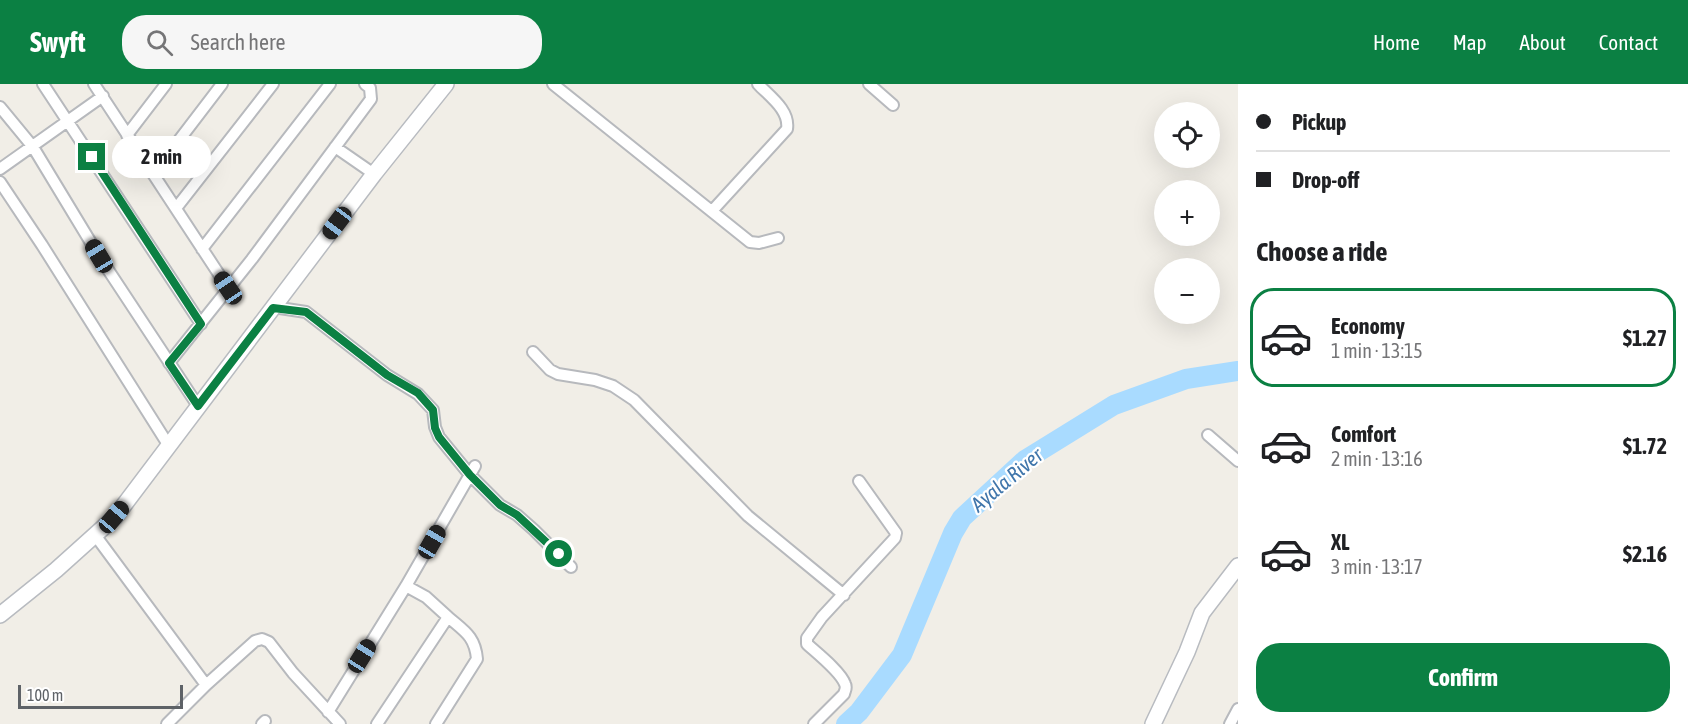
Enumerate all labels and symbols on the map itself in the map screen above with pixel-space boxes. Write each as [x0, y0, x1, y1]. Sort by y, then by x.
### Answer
callout: 2 min [113, 136, 212, 178]
route end [78, 143, 105, 170]
car [319, 203, 355, 243]
car [82, 236, 116, 276]
car [210, 268, 246, 308]
water label: Ayala River [965, 442, 1048, 517]
car [96, 497, 132, 537]
car [415, 522, 449, 562]
route start [545, 540, 572, 567]
car [345, 636, 379, 676]
scale bar [18, 682, 183, 710]

